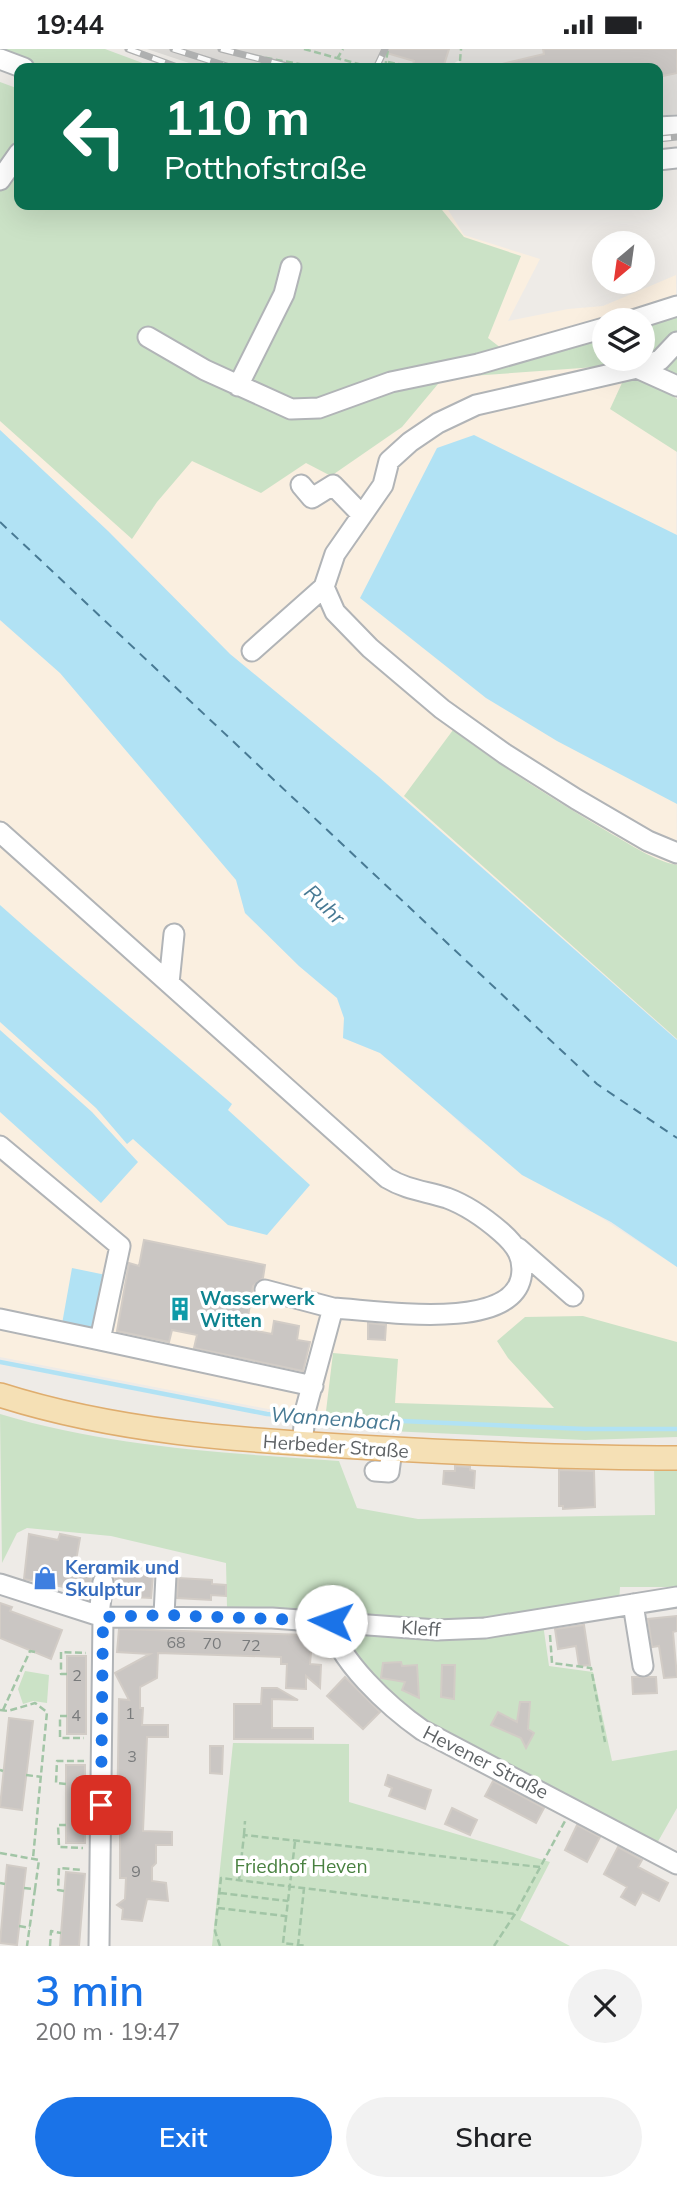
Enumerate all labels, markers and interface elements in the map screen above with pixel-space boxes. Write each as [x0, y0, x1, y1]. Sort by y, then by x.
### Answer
text: 19:44 [35, 8, 104, 41]
text: 110 m [164, 86, 310, 147]
icon: left [49, 91, 140, 182]
text: Potthofstraße [164, 147, 367, 187]
north arrow [592, 231, 654, 294]
map controls [592, 231, 655, 371]
button: layers [592, 308, 655, 371]
water label: Ruhr [299, 878, 352, 930]
place label: Wasserwerk Witten [200, 1286, 315, 1332]
building icon: Wasserwerk Witten [166, 1295, 194, 1323]
water label: Wannenbach [270, 1400, 402, 1436]
street label: Herbeder Straße [262, 1429, 410, 1463]
place label: Keramik und Skulptur [65, 1555, 179, 1601]
shop icon: Keramik und Skulptur [31, 1564, 59, 1592]
position arrow [294, 1584, 368, 1658]
street label: Kleff [400, 1615, 442, 1641]
house number: 68 [166, 1632, 186, 1652]
house number: 70 [202, 1633, 222, 1653]
house number: 72 [241, 1635, 261, 1655]
house number: 2 [72, 1665, 82, 1685]
house number: 1 [125, 1703, 135, 1723]
house number: 4 [71, 1705, 81, 1725]
street label: Hevener Straße [419, 1720, 553, 1804]
house number: 3 [127, 1746, 137, 1766]
pin [71, 1775, 131, 1835]
icon: arrive [82, 1786, 120, 1824]
park label: Friedhof Heven [234, 1854, 368, 1878]
house number: 9 [131, 1861, 141, 1881]
text: 3 min [35, 1964, 144, 2017]
button: close [568, 1969, 642, 2043]
text: 200 m · 19:47 [35, 2017, 180, 2046]
button: Exit [35, 2097, 332, 2177]
button: Share [346, 2097, 642, 2177]

